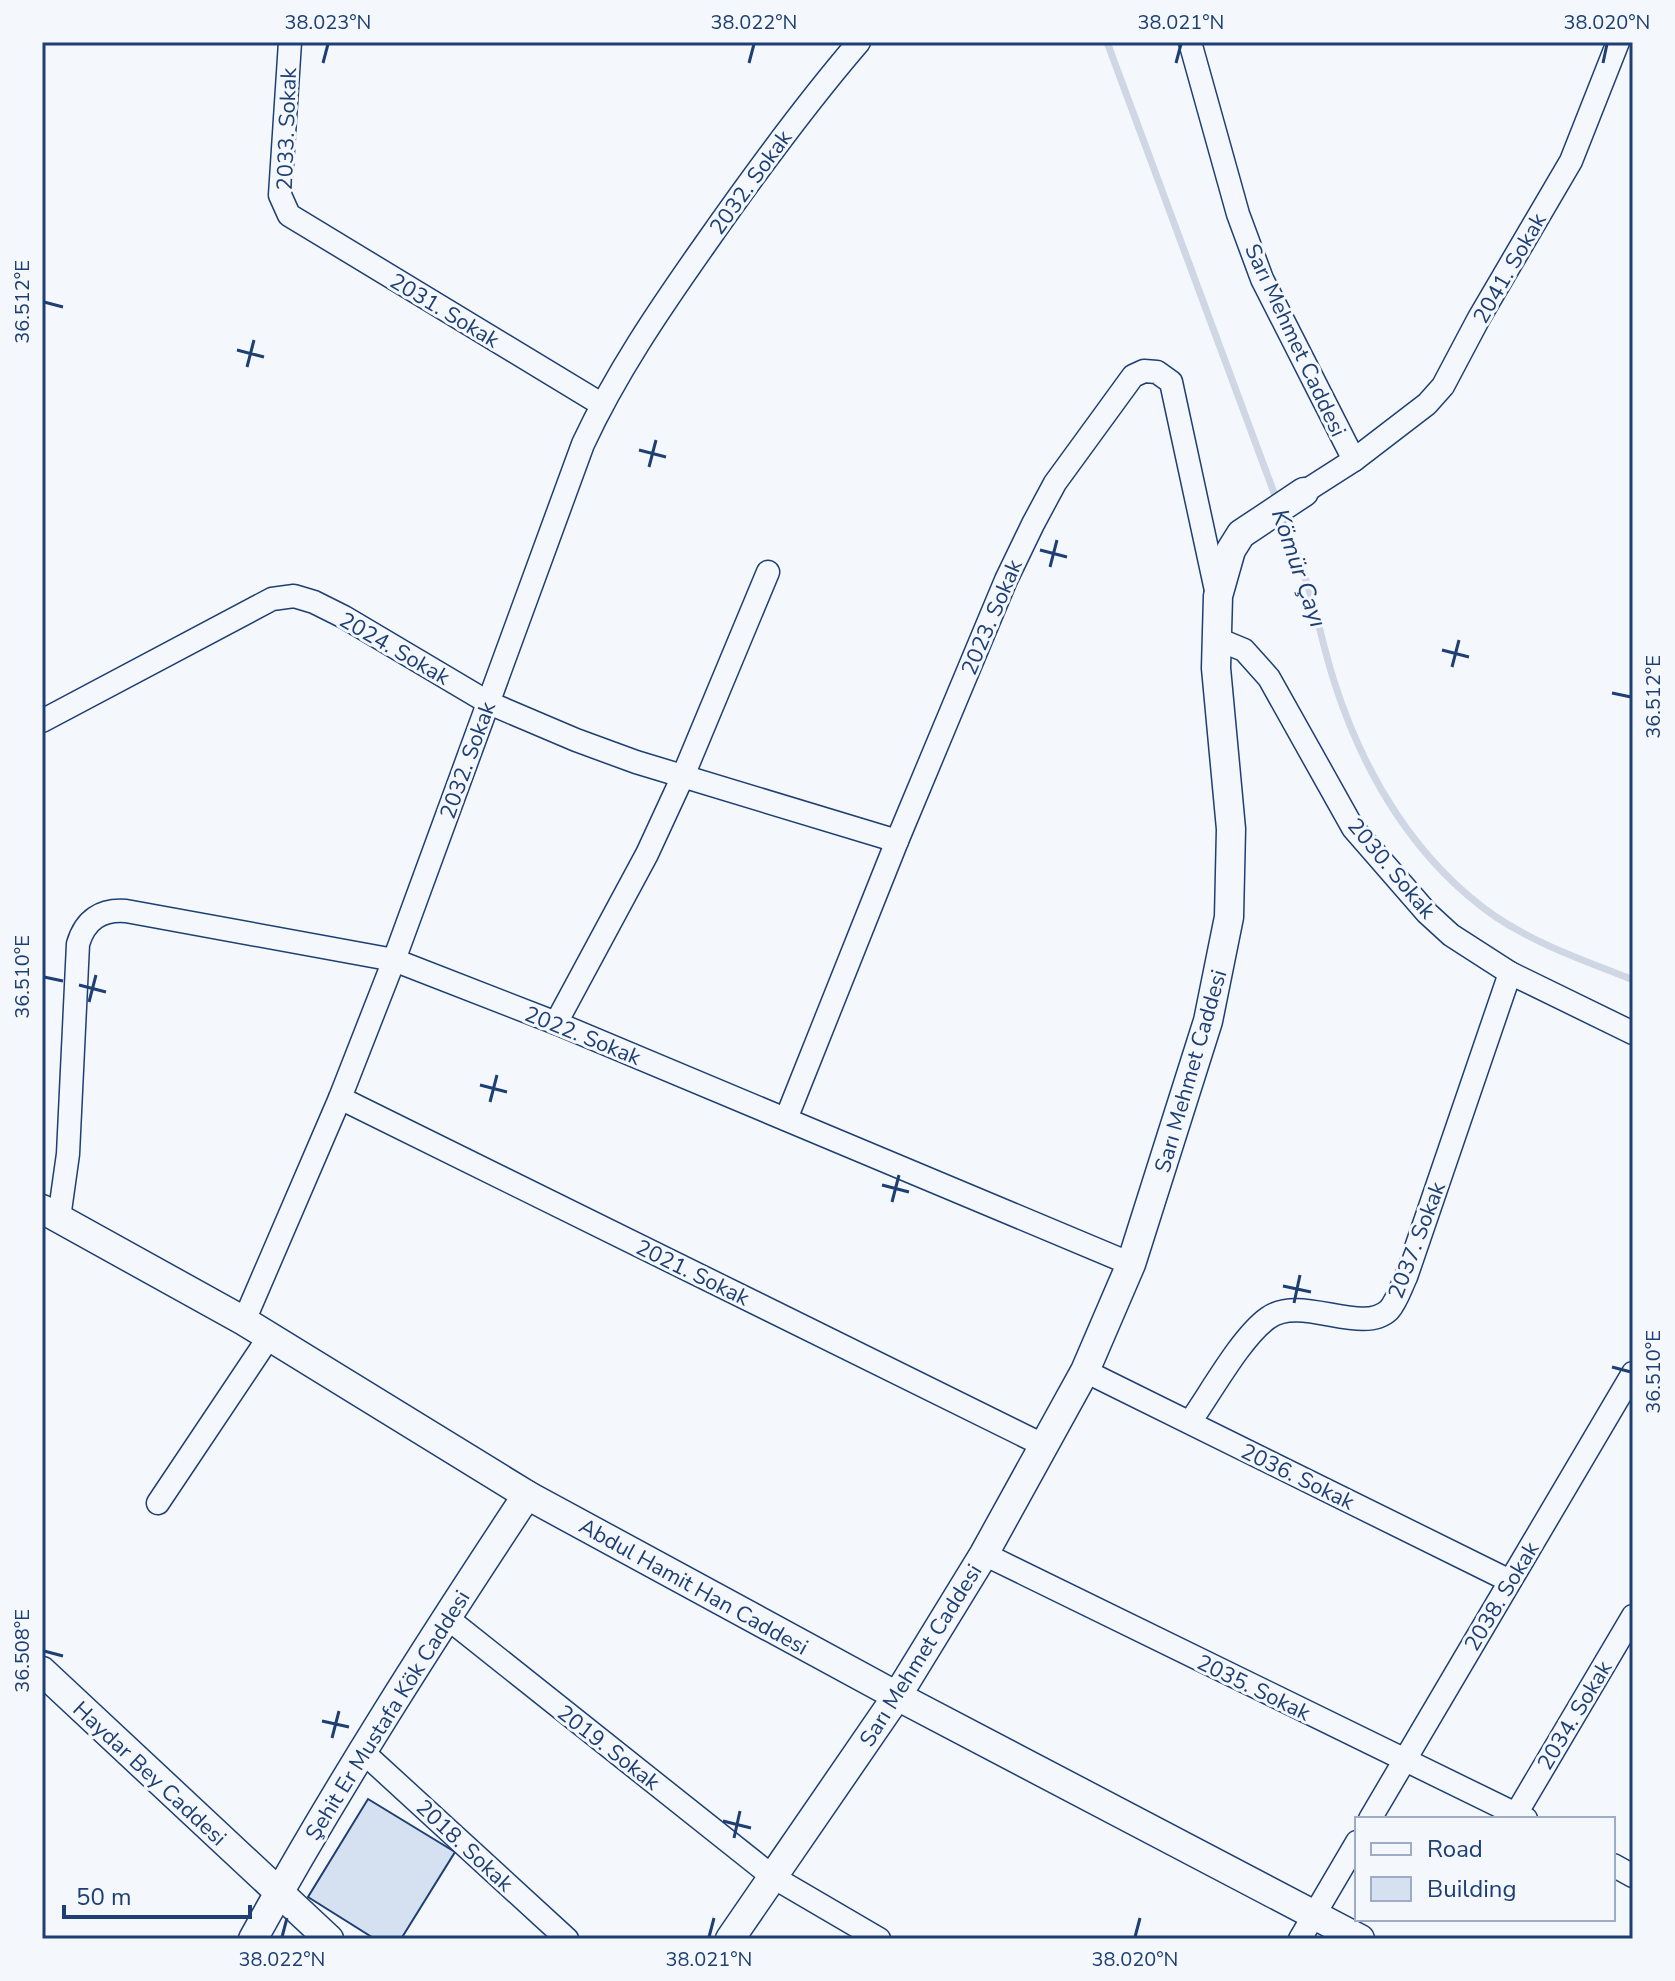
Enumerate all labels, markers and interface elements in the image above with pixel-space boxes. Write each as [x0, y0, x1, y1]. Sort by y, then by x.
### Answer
text: 38.023°N [285, 9, 371, 36]
text: 38.022°N [711, 9, 797, 36]
text: 38.021°N [1138, 9, 1224, 36]
text: 38.020°N [1564, 9, 1650, 36]
street label: 2033. Sokak [270, 66, 304, 191]
street label: 2032. Sokak [703, 123, 800, 241]
street label: 2041. Sokak [1466, 207, 1554, 329]
street label: Sarı Mehmet Caddesi [1237, 239, 1353, 442]
text: 36.512°E [9, 260, 36, 344]
street label: 2031. Sokak [384, 266, 506, 356]
water label: Kömür Çayı [1264, 505, 1334, 631]
street label: 2023. Sokak [954, 554, 1030, 680]
street label: 2024. Sokak [334, 605, 456, 693]
text: 36.512°E [1640, 655, 1667, 739]
street label: 2032. Sokak [433, 697, 503, 823]
street label: 2030. Sokak [1340, 812, 1443, 926]
text: 36.510°E [9, 935, 36, 1019]
street label: Sarı Mehmet Caddesi [1148, 966, 1234, 1176]
street label: 2022. Sokak [520, 999, 646, 1073]
street label: 2037. Sokak [1381, 1177, 1453, 1303]
street label: 2021. Sokak [631, 1233, 755, 1314]
text: 36.510°E [1640, 1330, 1667, 1414]
street label: 2036. Sokak [1236, 1437, 1360, 1518]
street label: Abdul Hamit Han Caddesi [574, 1511, 813, 1662]
street label: 2038. Sokak [1457, 1535, 1547, 1657]
street label: Sarı Mehmet Caddesi [853, 1559, 989, 1752]
street label: Şehit Er Mustafa Kök Caddesi [298, 1585, 477, 1846]
text: 36.508°E [9, 1609, 36, 1693]
street label: 2035. Sokak [1192, 1648, 1316, 1729]
street label: 2034. Sokak [1530, 1654, 1620, 1776]
street label: Haydar Bey Caddesi [66, 1695, 233, 1853]
street label: 2019. Sokak [551, 1698, 667, 1798]
street label: 2018. Sokak [409, 1793, 520, 1899]
legend [1355, 1817, 1615, 1921]
text: Road [1427, 1833, 1483, 1865]
scale bar [64, 1869, 250, 1919]
text: Building [1427, 1873, 1517, 1905]
text: 50 m [76, 1881, 132, 1913]
text: 38.022°N [239, 1946, 325, 1973]
text: 38.021°N [666, 1946, 752, 1973]
text: 38.020°N [1092, 1946, 1178, 1973]

